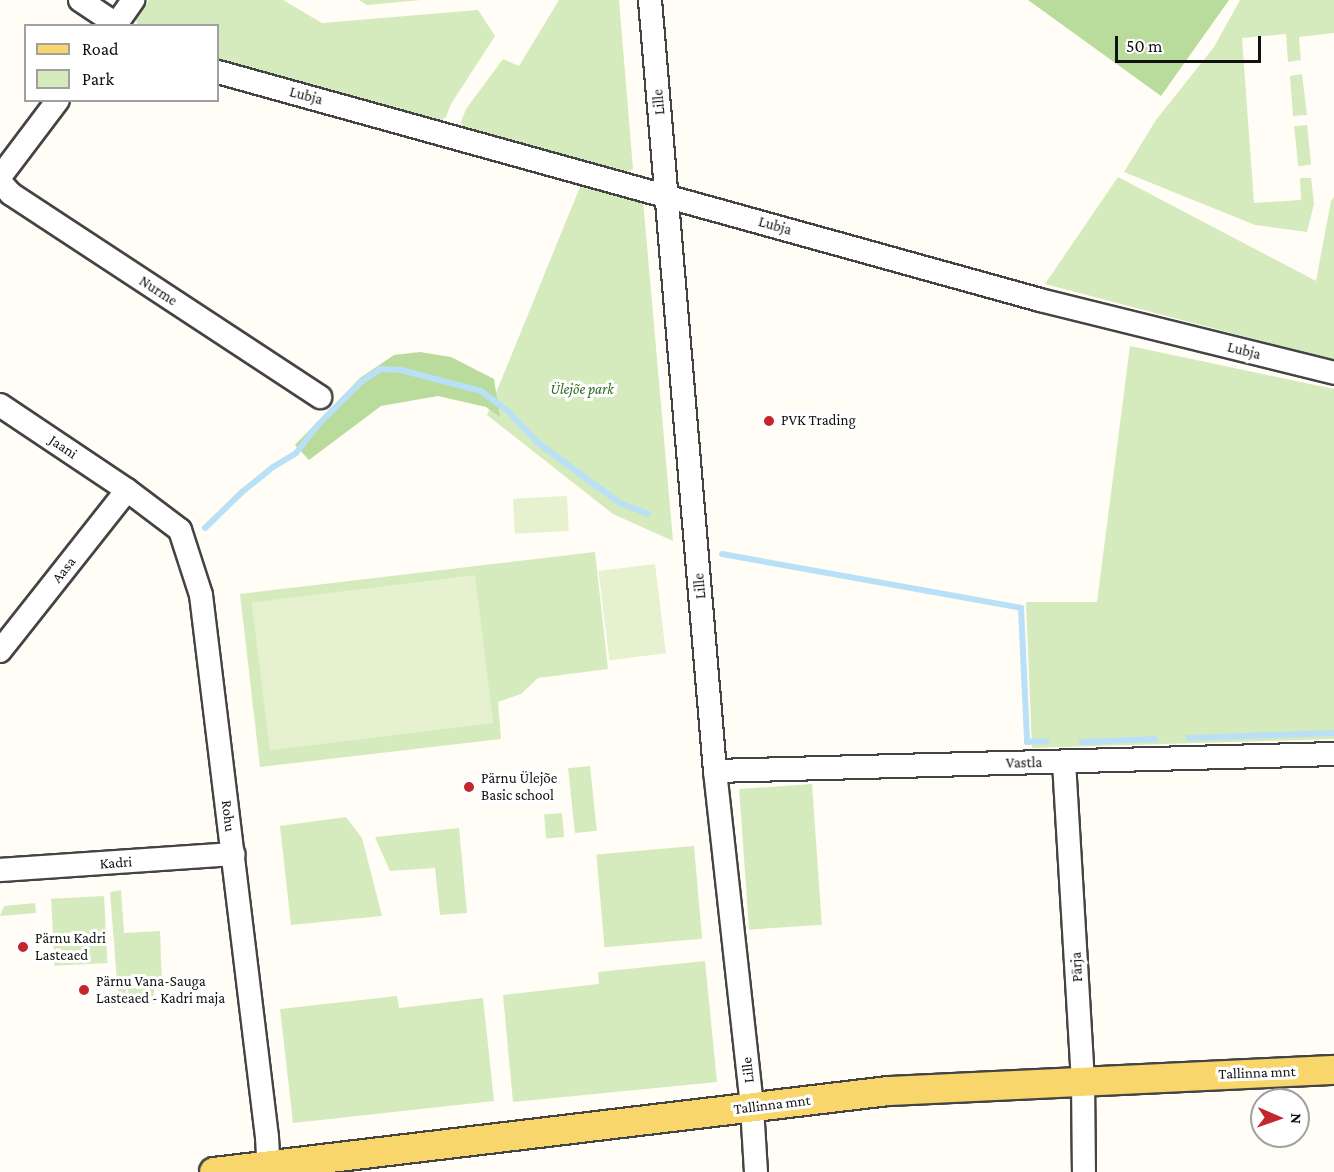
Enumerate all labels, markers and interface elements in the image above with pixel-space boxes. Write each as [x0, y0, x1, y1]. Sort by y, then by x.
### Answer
legend [24, 24, 219, 102]
scale bar [1118, 24, 1264, 62]
text: 50 m [1126, 36, 1163, 56]
text: Road [82, 39, 119, 59]
text: Park [82, 69, 114, 89]
street label: Lubja [287, 83, 325, 109]
street label: Lille [649, 88, 669, 116]
street label: Lubja [756, 213, 794, 239]
street label: Nurme [136, 272, 180, 310]
street label: Lubja [1225, 338, 1263, 364]
park label: Ülejõe park [550, 381, 614, 399]
place label: PVK Trading [781, 412, 856, 430]
marker: PVK Trading [762, 414, 776, 428]
street label: Jaani [45, 431, 81, 463]
street label: Aasa [48, 553, 80, 587]
street label: Lille [690, 572, 710, 600]
street label: Vastla [1006, 754, 1042, 772]
place label: Pärnu Ülejõe Basic school [481, 769, 557, 804]
marker: Pärnu Ülejõe Basic school [462, 780, 476, 794]
street label: Rohu [217, 799, 239, 833]
street label: Kadri [99, 853, 133, 873]
place label: Pärnu Kadri Lasteaed [35, 929, 106, 964]
marker: Pärnu Kadri Lasteaed [16, 940, 30, 954]
street label: Pärja [1067, 951, 1087, 983]
place label: Pärnu Vana-Sauga Lasteaed - Kadri maja [96, 972, 225, 1007]
marker: Pärnu Vana-Sauga Lasteaed - Kadri maja [77, 983, 91, 997]
street label: Lille [738, 1056, 758, 1084]
street label: Tallinna mnt [1218, 1063, 1296, 1083]
north arrow [1250, 1088, 1310, 1148]
street label: Tallinna mnt [733, 1091, 811, 1119]
text: N [1288, 1113, 1305, 1124]

